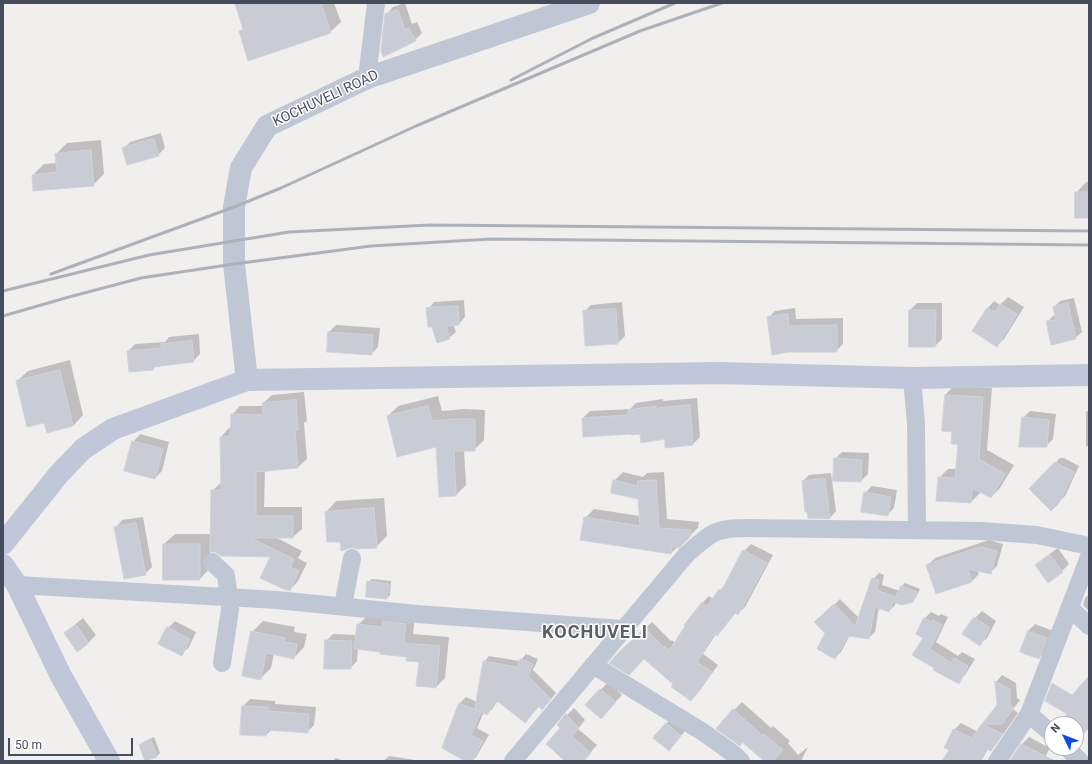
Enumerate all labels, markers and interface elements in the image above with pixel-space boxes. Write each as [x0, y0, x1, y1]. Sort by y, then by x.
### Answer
street label: KOCHUVELI ROAD [271, 67, 381, 131]
district label: KOCHUVELI [542, 622, 648, 644]
north arrow [1044, 716, 1084, 756]
text: N [1048, 721, 1063, 735]
scale bar [10, 730, 135, 756]
text: 50 m [15, 738, 42, 752]

